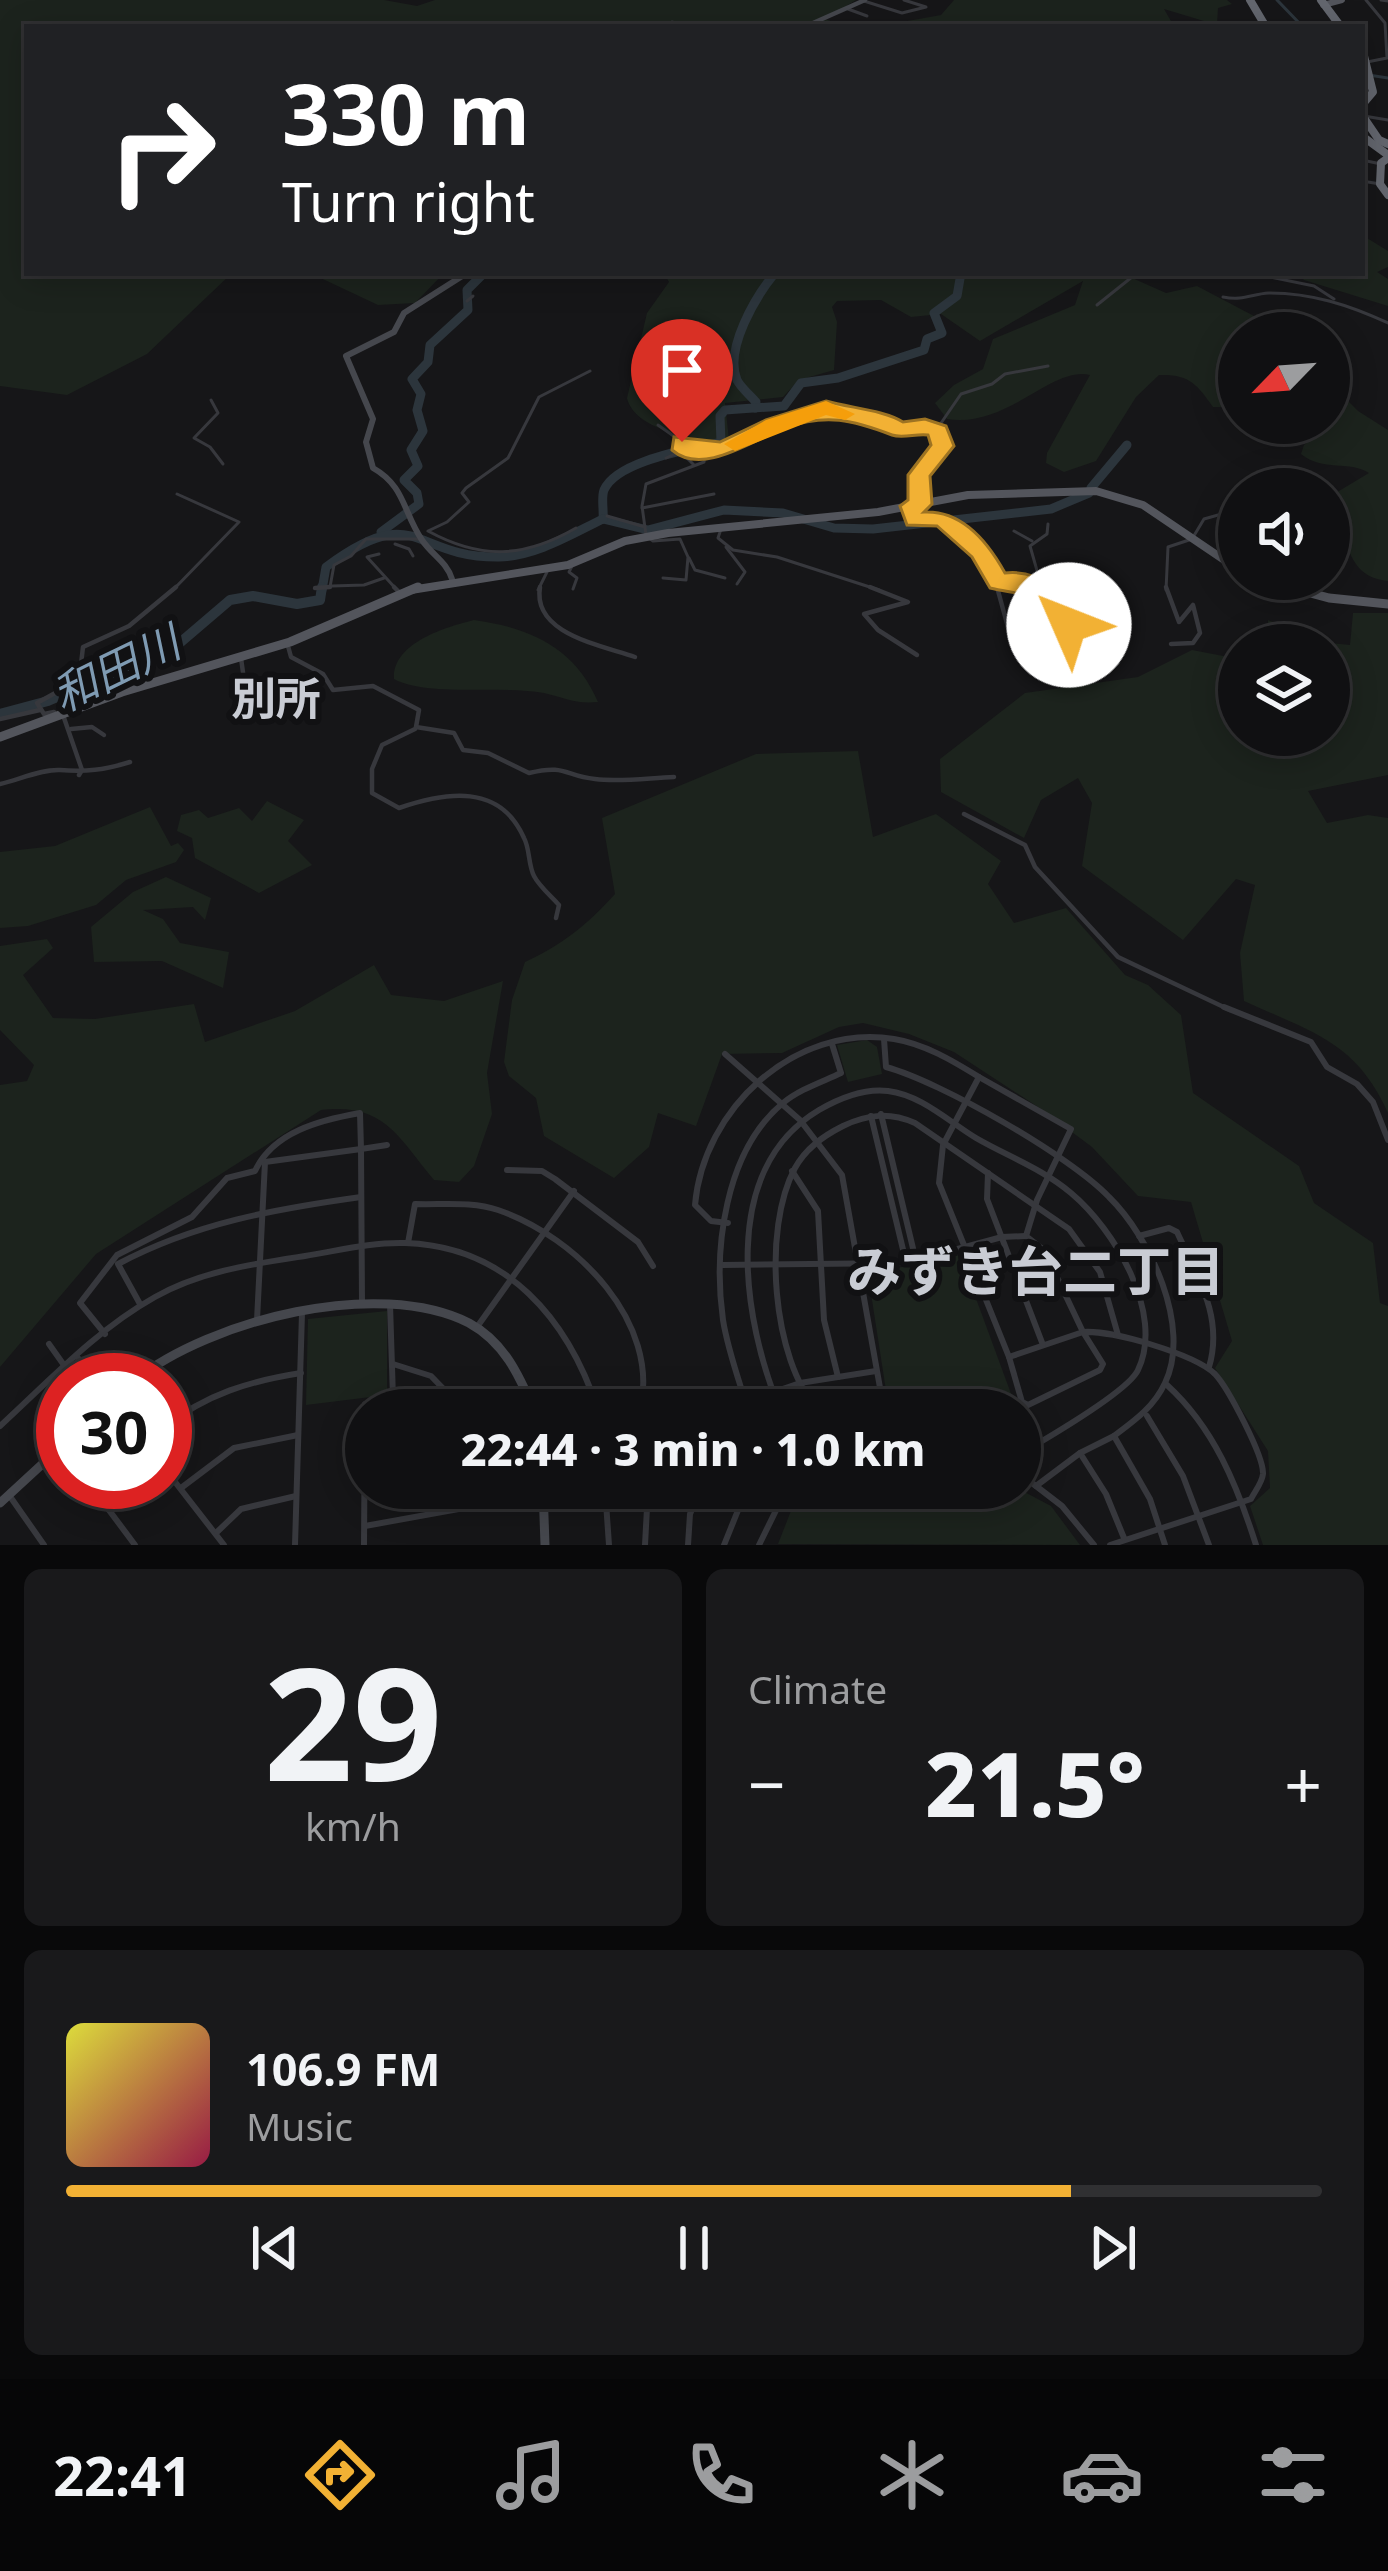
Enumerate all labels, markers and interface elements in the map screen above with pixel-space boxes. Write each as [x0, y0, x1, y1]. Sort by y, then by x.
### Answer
text: 330 m [282, 55, 530, 170]
icon: right [84, 72, 240, 228]
text: Turn right [282, 164, 535, 238]
north arrow [1218, 312, 1350, 444]
map controls [1218, 312, 1350, 756]
pin [631, 319, 733, 442]
icon: arrive [649, 337, 715, 403]
button: sound [1218, 468, 1350, 600]
position arrow [1006, 562, 1132, 688]
water label: 和田川 [41, 609, 193, 725]
button: layers [1218, 624, 1350, 756]
district label: 別所 [231, 667, 321, 728]
district label: みずき台二丁目 [847, 1233, 1225, 1307]
speed limit sign: 30 [36, 1353, 192, 1509]
text: 22:44 · 3 min · 1.0 km [461, 1418, 925, 1479]
text: 29 [264, 1614, 442, 1827]
text: Climate [748, 1662, 887, 1715]
text: 21.5° [925, 1721, 1145, 1843]
text: − [748, 1738, 786, 1828]
text: + [1284, 1738, 1322, 1828]
text: km/h [305, 1799, 401, 1852]
text: 106.9 FM [246, 2038, 440, 2099]
text: Music [246, 2099, 353, 2152]
icon: previous [242, 2215, 308, 2281]
icon: pause [661, 2215, 727, 2281]
icon: next [1080, 2215, 1146, 2281]
icon: directions [298, 2433, 382, 2517]
icon: music [489, 2433, 573, 2517]
icon: phone [679, 2433, 763, 2517]
icon: climate [870, 2433, 954, 2517]
icon: car [1060, 2433, 1144, 2517]
icon: filters [1251, 2433, 1335, 2517]
text: 22:41 [53, 2438, 192, 2512]

